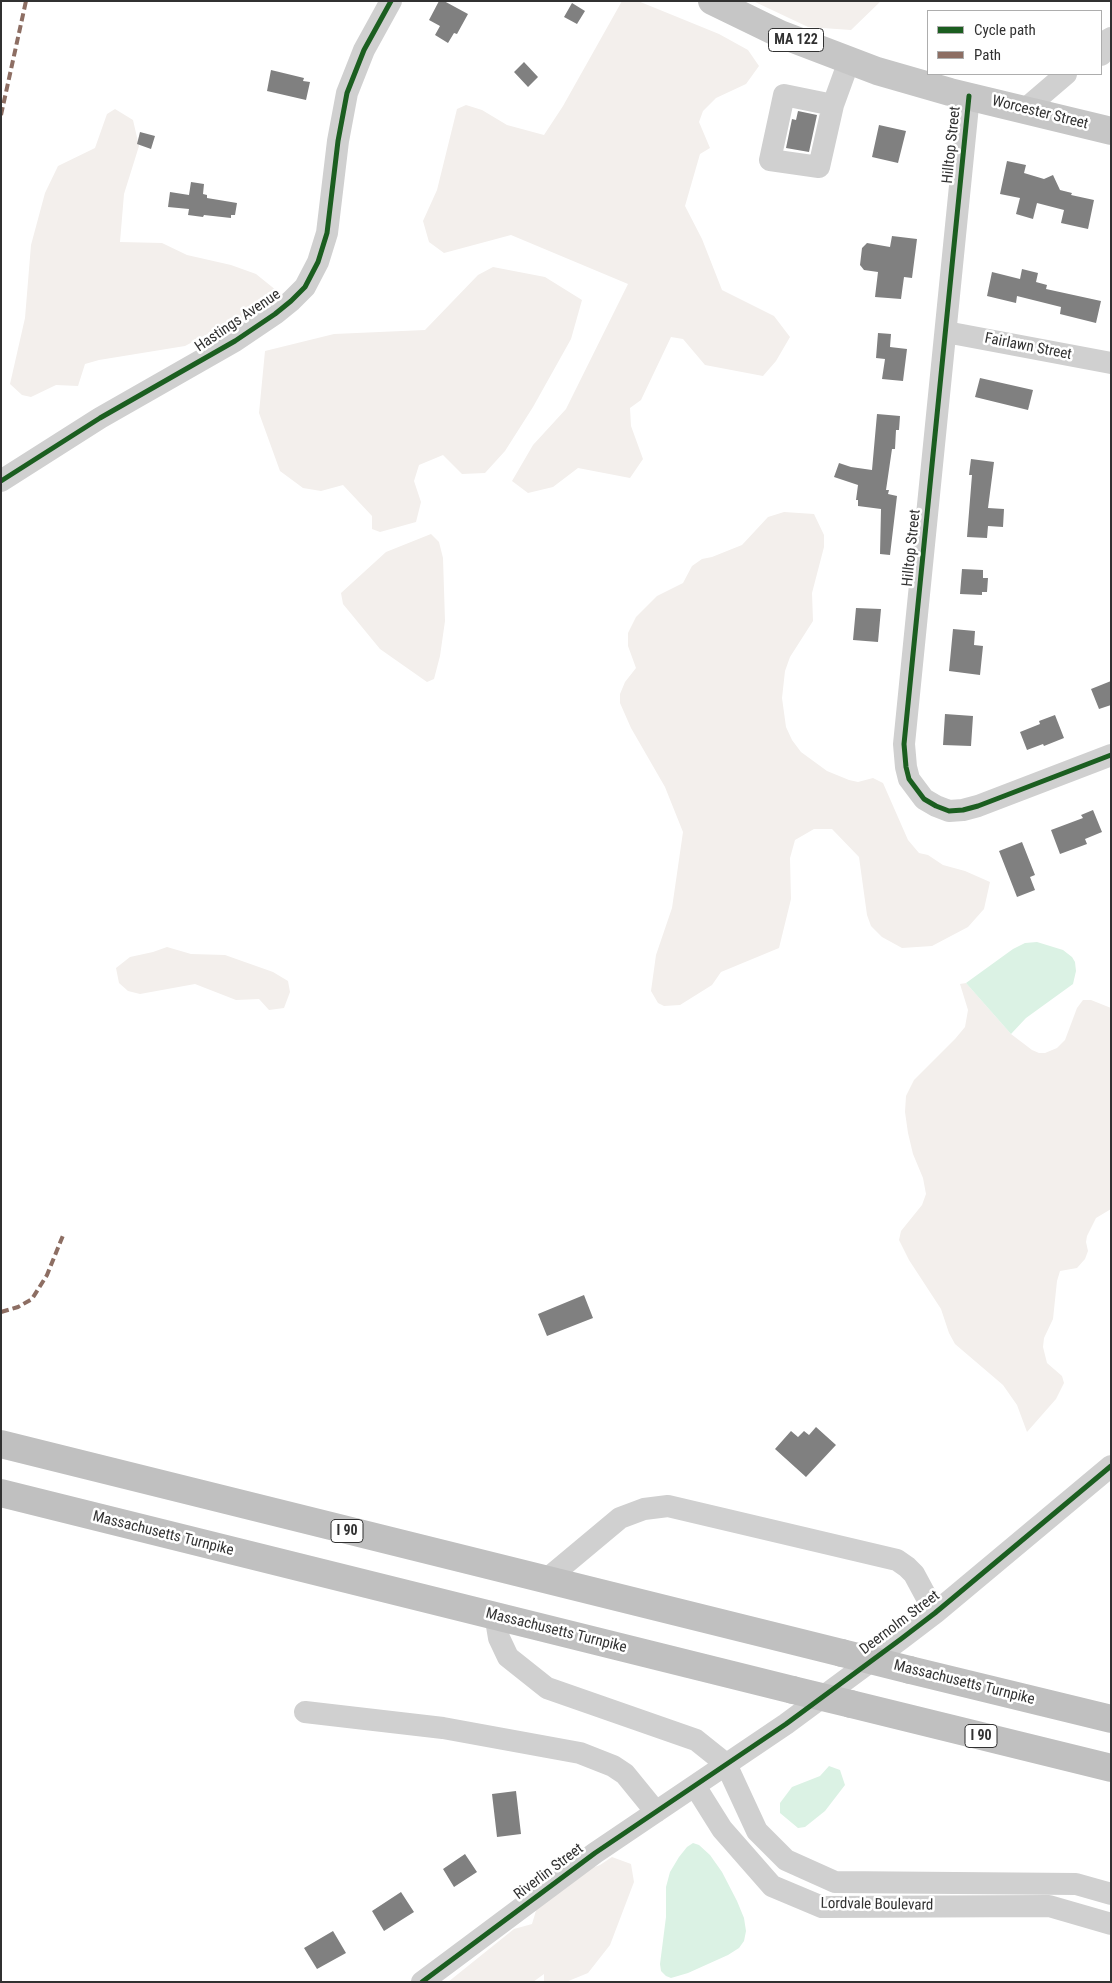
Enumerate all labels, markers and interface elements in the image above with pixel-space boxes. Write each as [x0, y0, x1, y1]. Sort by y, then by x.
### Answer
legend [927, 10, 1102, 75]
text: Cycle path [974, 21, 1036, 39]
road number: MA 122 [768, 28, 824, 52]
text: Path [974, 46, 1001, 64]
street label: Worcester Street [990, 92, 1090, 134]
street label: Hilltop Street [939, 106, 965, 184]
street label: Hastings Avenue [192, 286, 284, 356]
street label: Fairlawn Street [983, 330, 1073, 364]
street label: Hilltop Street [899, 509, 925, 587]
street label: Massachusetts Turnpike [91, 1508, 235, 1560]
road number: I 90 [331, 1520, 363, 1542]
street label: Deernolm Street [857, 1587, 943, 1659]
street label: Massachusetts Turnpike [484, 1605, 628, 1657]
street label: Massachusetts Turnpike [892, 1657, 1036, 1709]
road number: I 90 [965, 1724, 997, 1748]
street label: Riverlin Street [511, 1840, 587, 1904]
street label: Lordvale Boulevard [821, 1895, 933, 1915]

